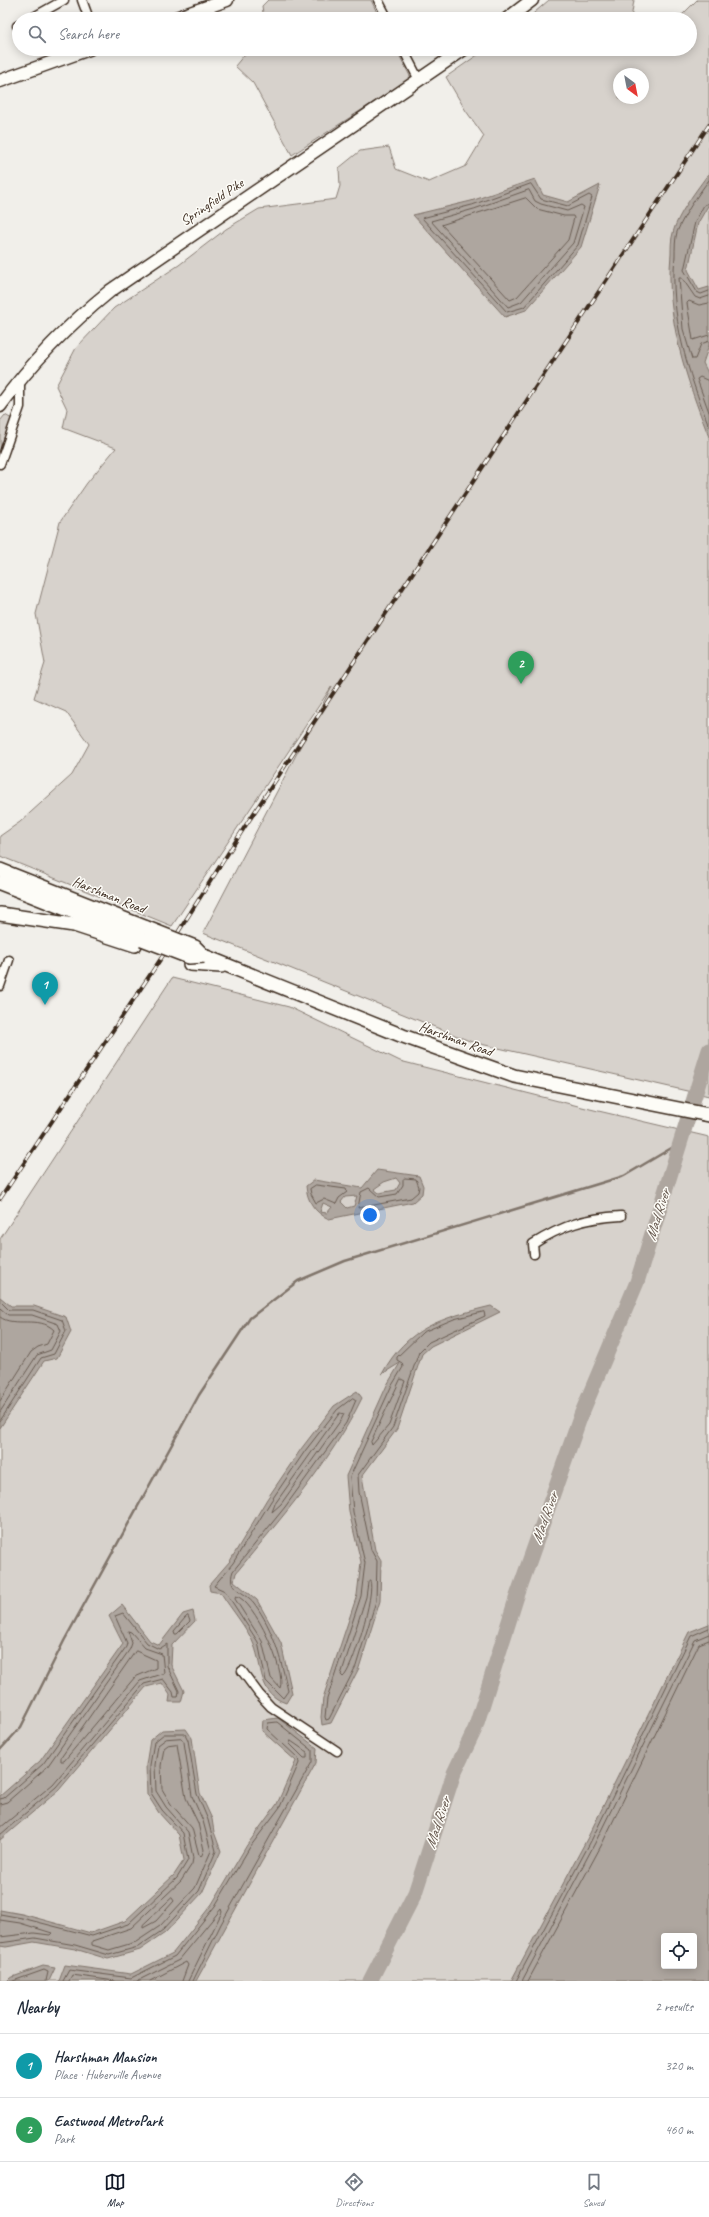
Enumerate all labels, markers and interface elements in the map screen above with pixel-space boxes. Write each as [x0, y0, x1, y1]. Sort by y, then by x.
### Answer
search box [12, 12, 697, 56]
icon: search [26, 23, 48, 45]
text: Search here [58, 25, 119, 44]
north arrow [613, 68, 649, 104]
street label: Springfield Pike [177, 174, 248, 229]
pin: 2 [508, 651, 534, 684]
street label: Harshman Road [70, 873, 150, 918]
pin: 1 [32, 972, 58, 1005]
street label: Harshman Road [417, 1018, 498, 1061]
water label: Mad River [641, 1185, 676, 1243]
your location [360, 1205, 380, 1225]
water label: Mad River [527, 1488, 564, 1546]
water label: Mad River [421, 1793, 456, 1851]
map controls [661, 1933, 697, 1969]
button: locate [661, 1933, 697, 1969]
text: Nearby [16, 1997, 59, 2018]
text: 2 results [655, 1999, 693, 2015]
text: Harshman Mansion [54, 2048, 157, 2067]
text: 1 [26, 2058, 32, 2074]
text: 320 m [665, 2058, 693, 2074]
text: Place · Huberville Avenue [54, 2067, 161, 2083]
text: Eastwood MetroPark [54, 2112, 163, 2131]
text: 2 [26, 2122, 32, 2138]
text: 460 m [665, 2122, 693, 2138]
text: Park [54, 2131, 75, 2147]
tab: Map [104, 2171, 126, 2209]
tab: Directions [335, 2171, 374, 2209]
tab: Saved [583, 2171, 605, 2209]

